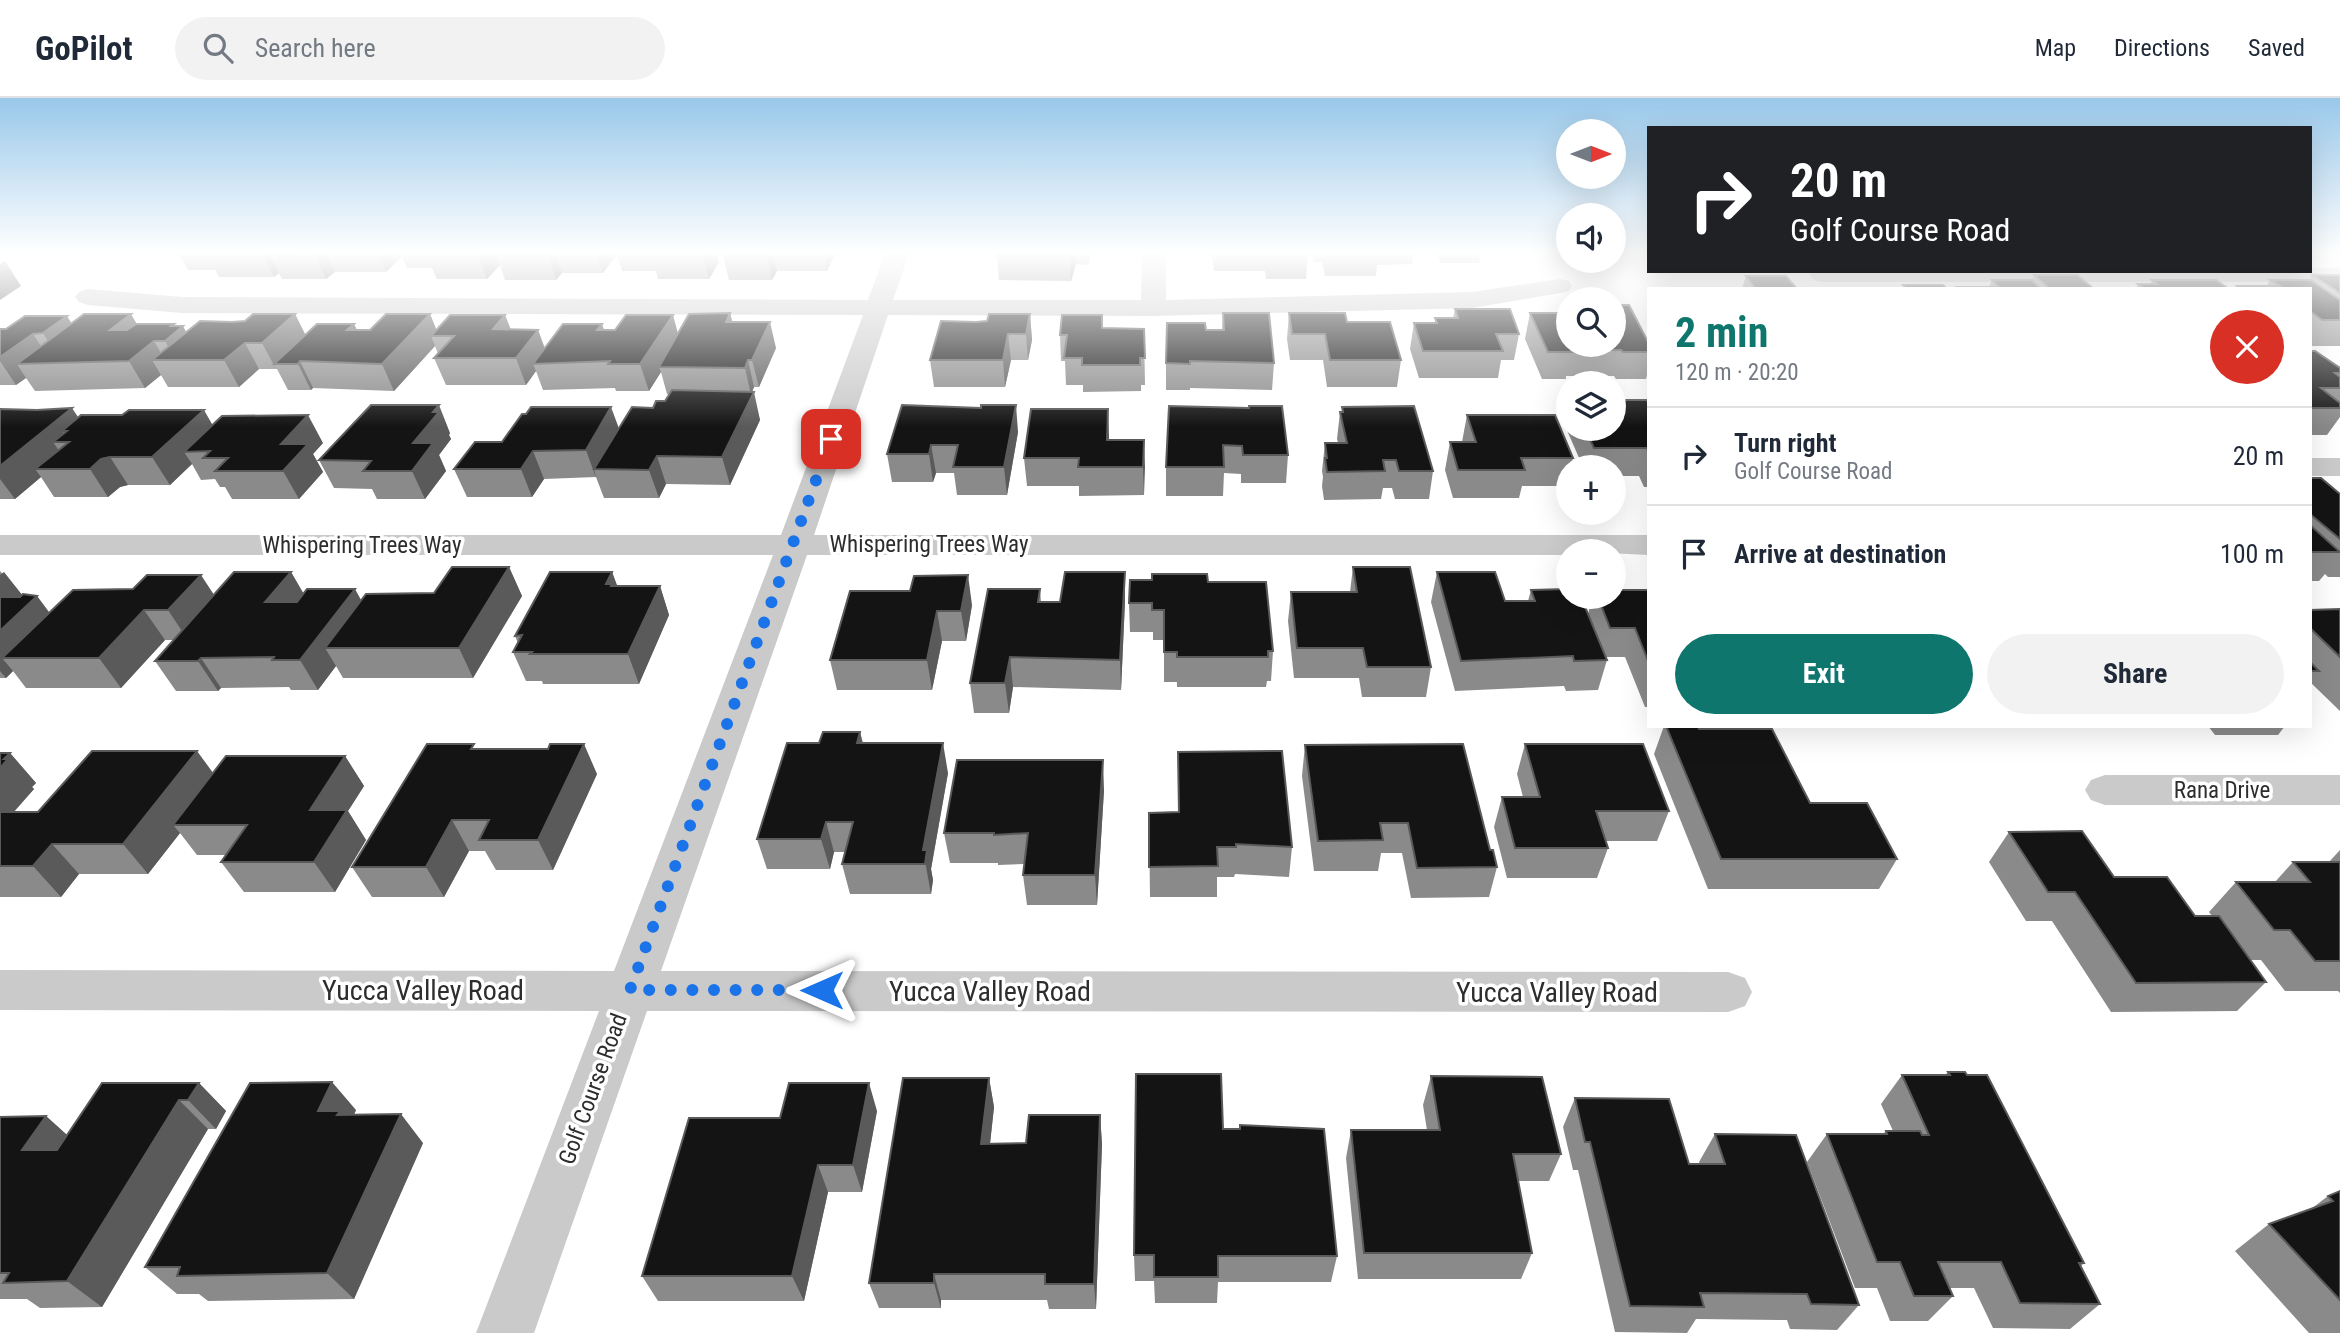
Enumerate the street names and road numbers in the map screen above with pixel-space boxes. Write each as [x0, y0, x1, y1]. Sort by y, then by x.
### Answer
street label: Whispering Trees Way [830, 531, 1029, 558]
street label: Whispering Trees Way [263, 532, 462, 559]
street label: Rana Drive [2174, 777, 2270, 804]
street label: Yucca Valley Road [322, 974, 524, 1007]
street label: Yucca Valley Road [889, 975, 1091, 1008]
street label: Yucca Valley Road [1456, 976, 1658, 1009]
street label: Golf Course Road [553, 1010, 633, 1168]

